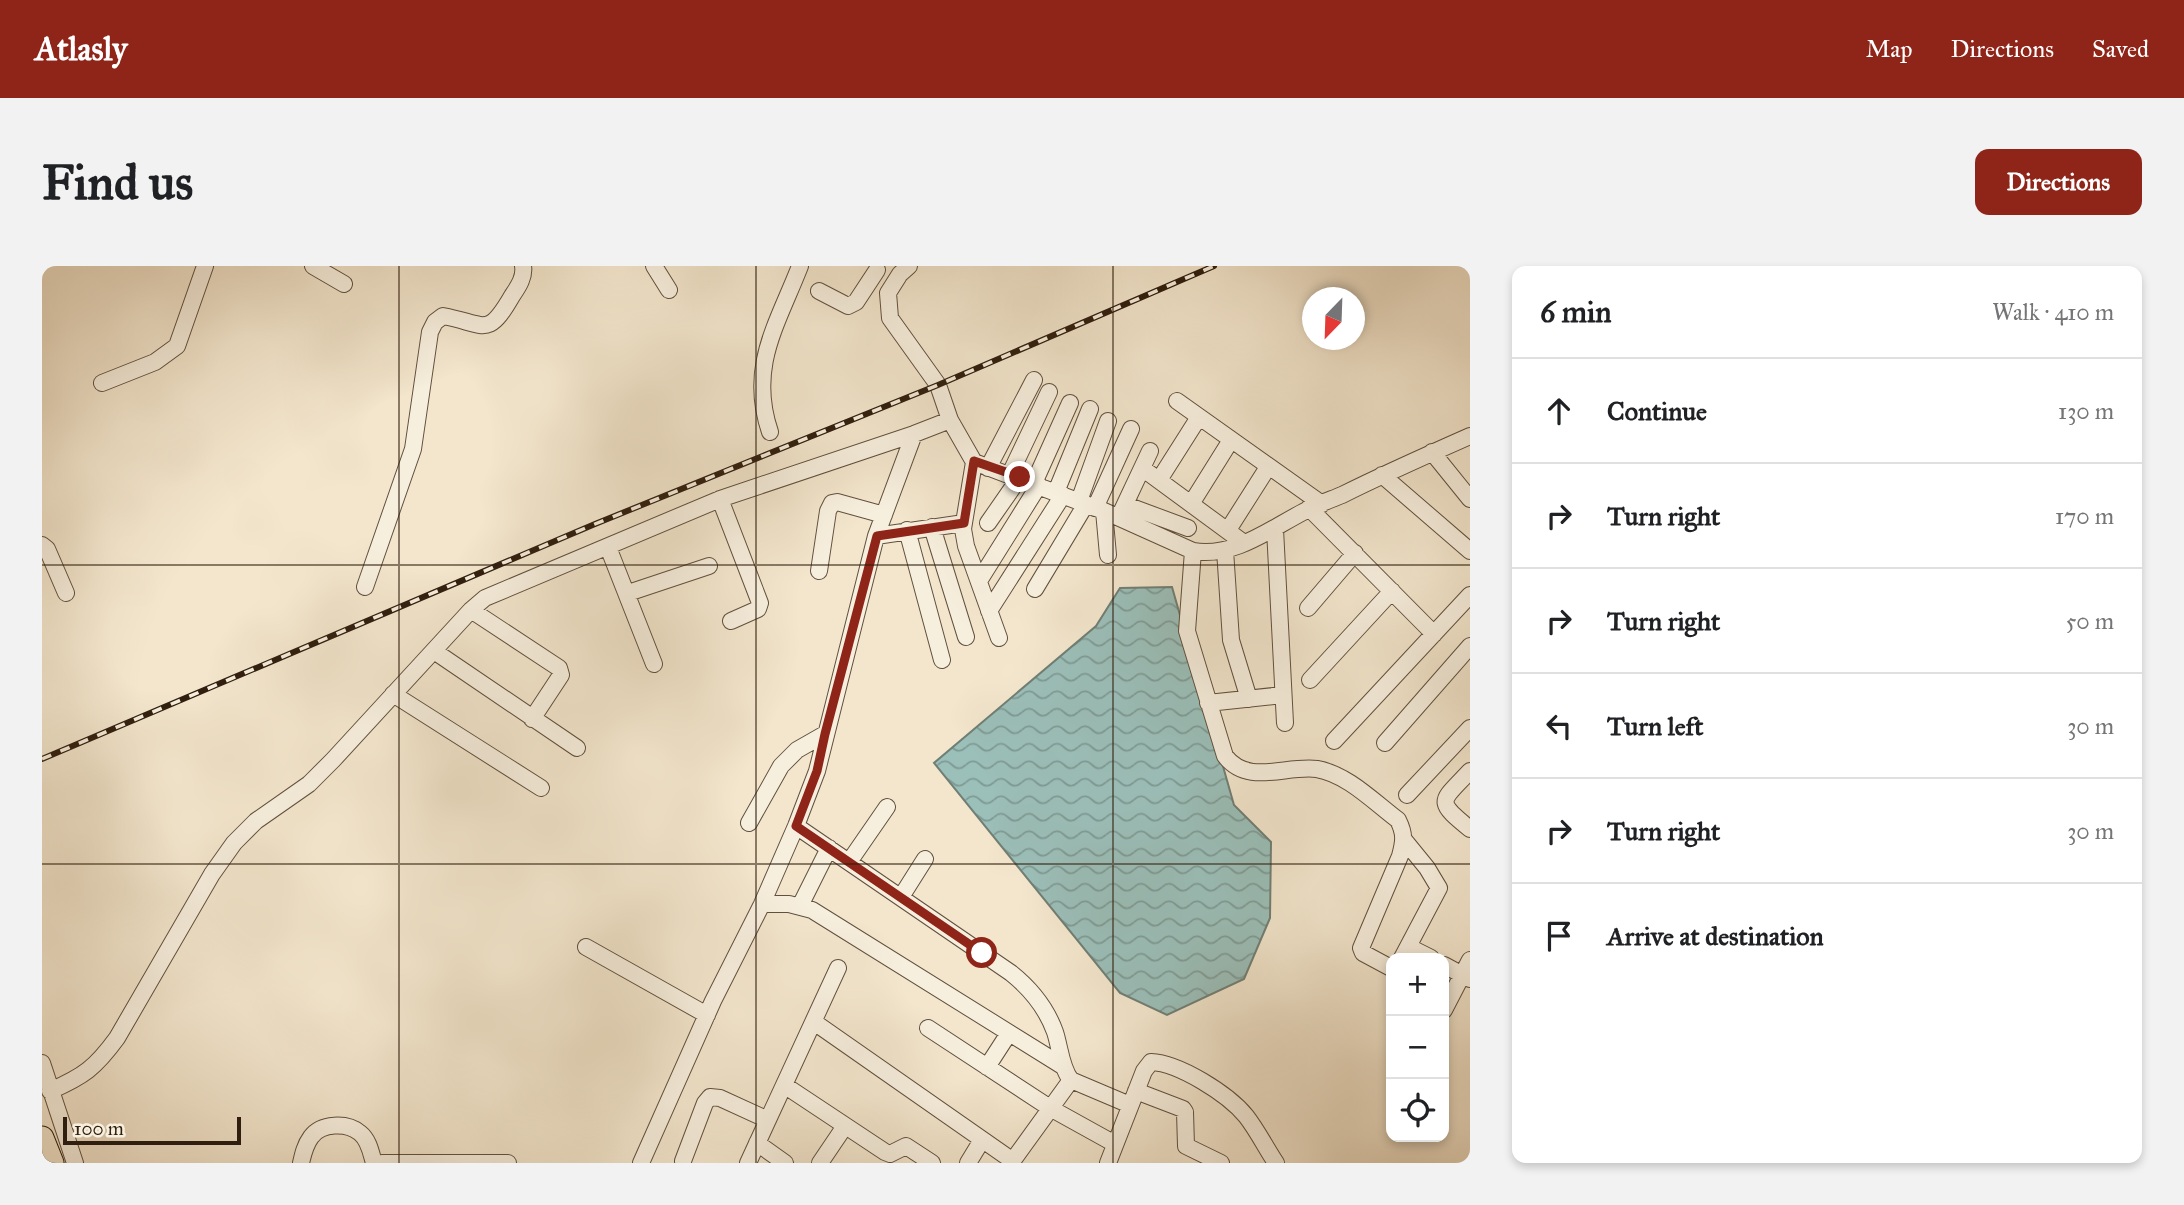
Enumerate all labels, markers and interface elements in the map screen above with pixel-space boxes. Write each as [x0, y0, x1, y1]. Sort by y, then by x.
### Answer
text: Atlasly [35, 29, 127, 69]
text: Map [1866, 34, 1913, 64]
text: Directions [1951, 34, 2054, 64]
text: Saved [2092, 34, 2149, 64]
button: Directions [1975, 149, 2142, 215]
text: Find us [42, 153, 193, 212]
north arrow [1302, 287, 1365, 350]
text: 6 min [1540, 294, 1612, 330]
text: Walk · 410 m [1992, 298, 2114, 326]
icon: ahead [1540, 392, 1578, 430]
text: Continue [1607, 395, 1707, 427]
text: 130 m [2058, 397, 2114, 425]
route end [1004, 461, 1035, 492]
icon: right [1540, 497, 1578, 535]
text: Turn right [1607, 500, 1720, 532]
text: 170 m [2055, 502, 2114, 530]
icon: right [1540, 602, 1578, 640]
text: Turn right [1607, 605, 1720, 637]
text: 50 m [2066, 607, 2114, 635]
icon: left [1540, 707, 1578, 745]
text: Turn left [1607, 710, 1703, 742]
text: 30 m [2067, 712, 2114, 740]
icon: right [1540, 812, 1578, 850]
text: Turn right [1607, 815, 1720, 847]
text: 30 m [2067, 817, 2114, 845]
icon: arrive [1540, 917, 1578, 955]
text: Arrive at destination [1607, 920, 1824, 952]
route start [966, 937, 997, 968]
map controls [1386, 953, 1449, 1142]
button: + [1386, 953, 1449, 1016]
button: − [1386, 1016, 1449, 1079]
button: locate [1386, 1079, 1449, 1142]
scale bar [63, 1114, 242, 1146]
text: 100 m [74, 1117, 124, 1140]

